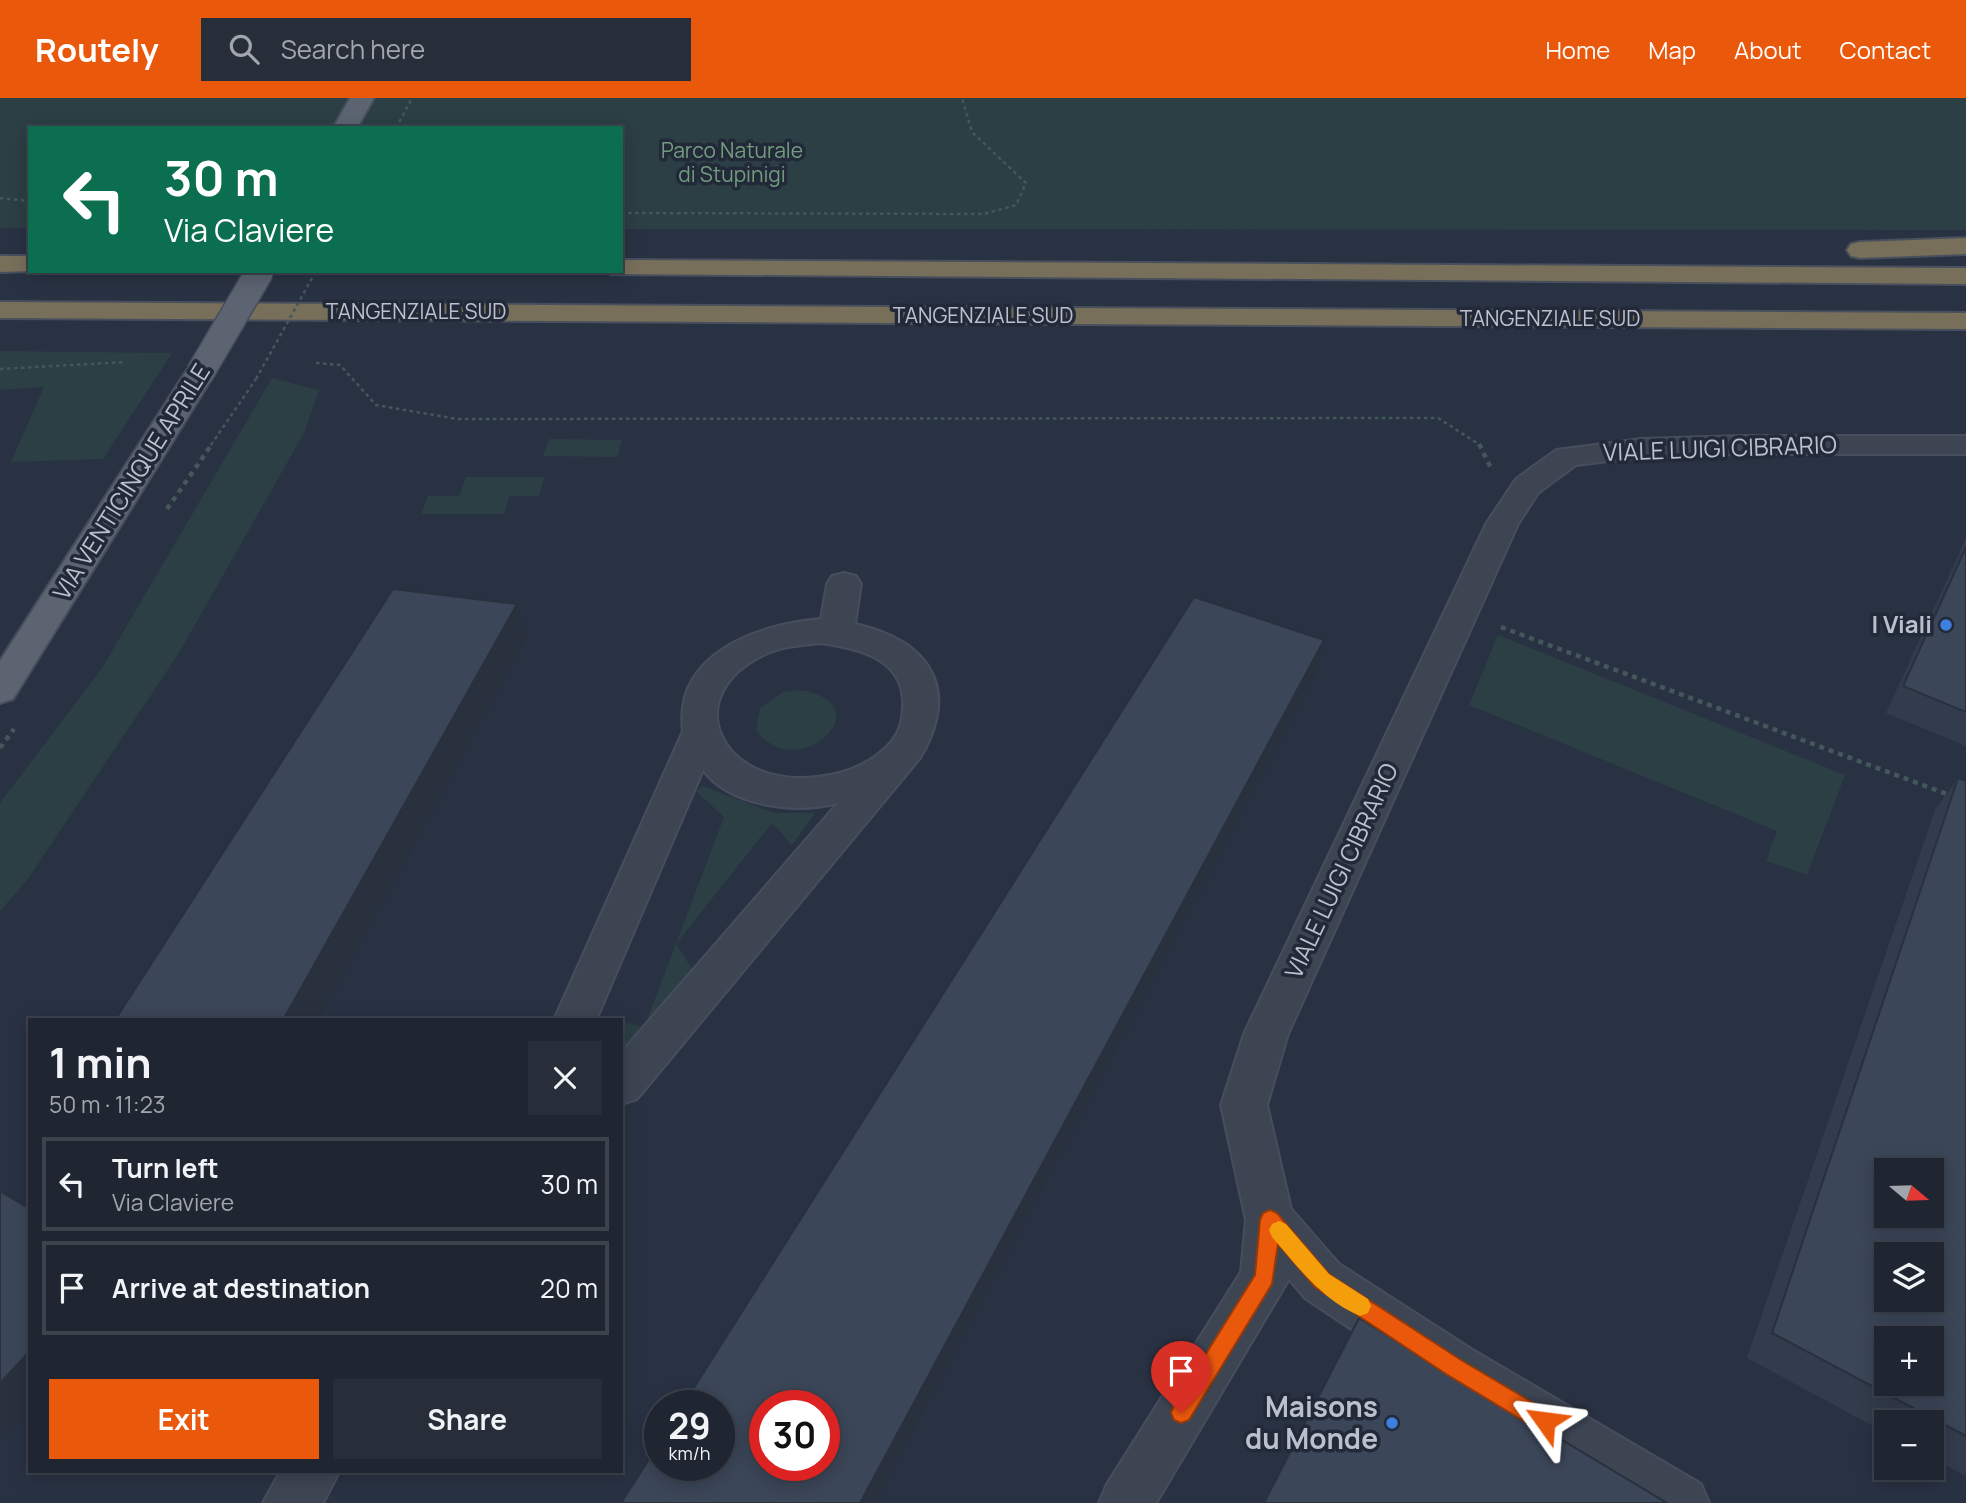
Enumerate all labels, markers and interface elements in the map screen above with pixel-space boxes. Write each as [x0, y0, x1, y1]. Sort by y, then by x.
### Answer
search box [201, 18, 691, 81]
text: Routely [35, 27, 159, 72]
icon: search [225, 30, 263, 68]
text: Search here [281, 31, 425, 67]
text: Home [1545, 33, 1610, 66]
text: Map [1648, 33, 1696, 66]
text: About [1734, 33, 1802, 66]
text: Contact [1840, 33, 1931, 66]
park label: Parco Naturale di Stupinigi [661, 136, 803, 188]
text: 30 m [164, 144, 279, 211]
icon: left [49, 154, 140, 245]
text: Via Claviere [164, 208, 334, 252]
street label: TANGENZIALE SUD [326, 297, 506, 325]
street label: TANGENZIALE SUD [893, 301, 1073, 329]
street label: TANGENZIALE SUD [1460, 304, 1640, 332]
street label: VIA VENTICINQUE APRILE [44, 357, 217, 606]
street label: VIALE LUIGI CIBRARIO [1602, 427, 1837, 468]
place label: I Viali [1872, 607, 1932, 640]
marker: I Viali [1938, 617, 1954, 633]
street label: VIALE LUIGI CIBRARIO [1276, 757, 1405, 983]
text: 1 min [49, 1033, 152, 1091]
button: close [528, 1041, 602, 1115]
text: 50 m · 11:23 [49, 1088, 165, 1120]
text: Turn left [112, 1150, 219, 1186]
north arrow [1874, 1158, 1944, 1228]
map controls [1874, 1158, 1944, 1480]
icon: left [53, 1165, 91, 1203]
text: 30 m [541, 1166, 598, 1202]
text: Via Claviere [112, 1186, 234, 1218]
button: layers [1874, 1242, 1944, 1312]
icon: arrive [53, 1269, 91, 1307]
text: Arrive at destination [112, 1270, 370, 1306]
text: 20 m [540, 1270, 598, 1306]
button: + [1874, 1326, 1944, 1396]
pin [1151, 1341, 1211, 1413]
icon: arrive [1162, 1352, 1200, 1390]
button: Exit [49, 1379, 319, 1459]
button: Share [333, 1379, 602, 1459]
position arrow [1508, 1384, 1582, 1458]
place label: Maisons du Monde [1245, 1387, 1378, 1457]
speed limit sign: 30 [749, 1390, 840, 1481]
text: 29 [668, 1402, 711, 1450]
button: − [1874, 1410, 1944, 1480]
marker: Maisons du Monde [1384, 1415, 1400, 1431]
text: km/h [669, 1441, 710, 1465]

